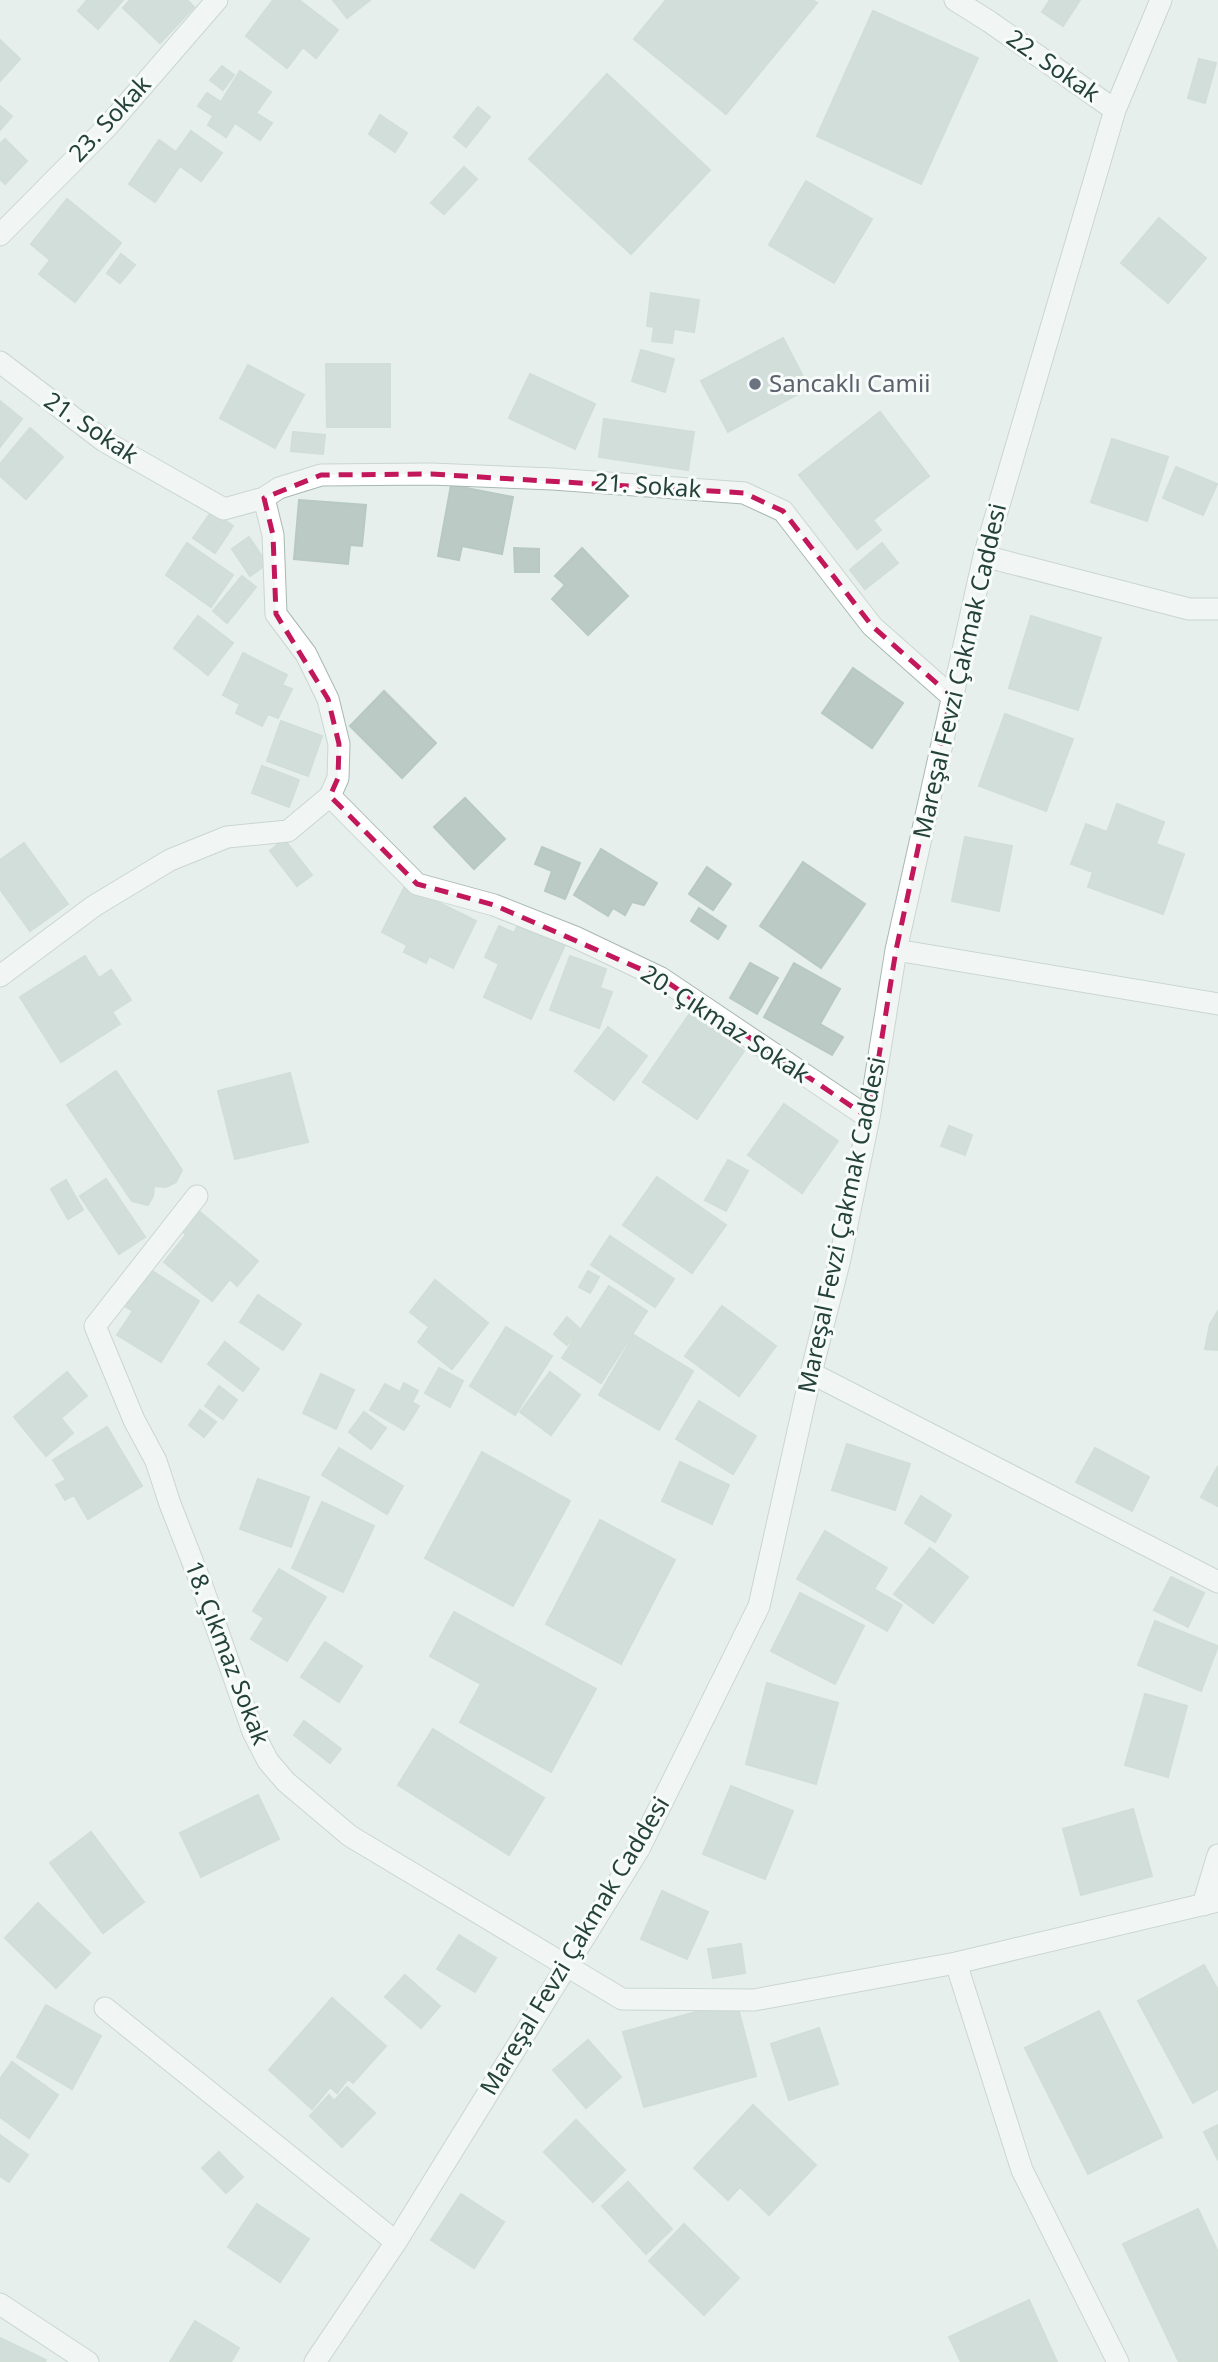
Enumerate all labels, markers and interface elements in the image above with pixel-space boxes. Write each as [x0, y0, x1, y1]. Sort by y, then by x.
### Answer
street label: 22. Sokak [1001, 21, 1107, 109]
street label: 23. Sokak [60, 67, 158, 168]
place label: Sancaklı Camii [769, 366, 930, 399]
marker: Sancaklı Camii [747, 376, 763, 392]
street label: 21. Sokak [38, 383, 146, 470]
street label: 21. Sokak [594, 464, 703, 505]
street label: Mareşal Fevzi Çakmak Caddesi [904, 500, 1013, 841]
street label: 20. Çıkmaz Sokak [635, 956, 817, 1090]
street label: Mareşal Fevzi Çakmak Caddesi [789, 1054, 892, 1396]
street label: 18. Çıkmaz Sokak [178, 1556, 279, 1749]
street label: Mareşal Fevzi Çakmak Caddesi [471, 1790, 676, 2101]

